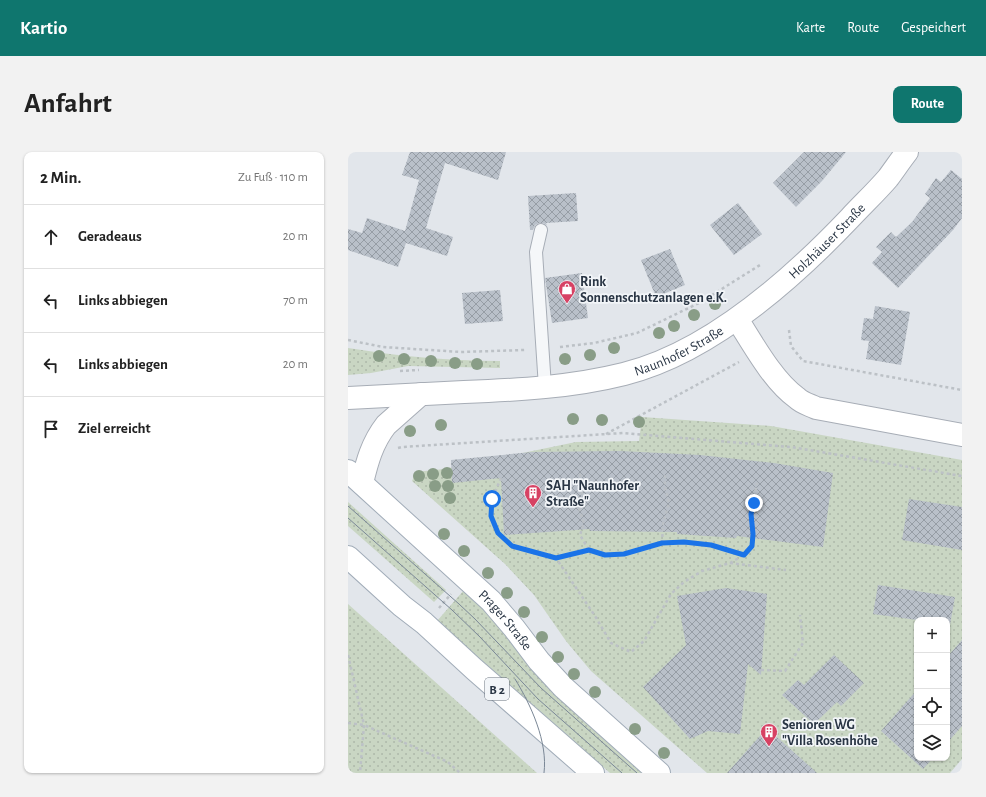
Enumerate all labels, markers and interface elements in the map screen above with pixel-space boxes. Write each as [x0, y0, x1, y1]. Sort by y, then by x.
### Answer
text: Kartio [20, 19, 67, 38]
text: Karte [796, 21, 825, 35]
text: Route [847, 21, 879, 35]
text: Gespeichert [901, 21, 966, 35]
button: Route [893, 86, 962, 123]
text: Anfahrt [24, 90, 112, 118]
text: 2 Min. [40, 169, 81, 186]
text: Zu Fuß · 110 m [238, 171, 308, 184]
street label: Holzhäuser Straße [787, 201, 868, 282]
icon: ahead [40, 226, 62, 248]
text: Geradeaus [78, 229, 142, 244]
text: 20 m [283, 230, 308, 243]
place label: Rink Sonnenschutzanlagen e.K. [580, 275, 727, 305]
shop icon: Rink Sonnenschutzanlagen e.K. [557, 279, 577, 304]
icon: left [40, 290, 62, 312]
text: Links abbiegen [78, 293, 168, 308]
text: 70 m [283, 294, 308, 307]
street label: Naunhofer Straße [633, 324, 726, 379]
icon: left [40, 354, 62, 376]
text: Links abbiegen [78, 357, 168, 372]
text: 20 m [283, 358, 308, 371]
icon: arrive [40, 418, 62, 440]
text: Ziel erreicht [78, 421, 151, 436]
place label: SAH "Naunhofer Straße" [546, 479, 639, 509]
building icon: SAH "Naunhofer Straße" [523, 483, 543, 508]
route start [483, 490, 501, 508]
route end [745, 494, 763, 512]
street label: Prager Straße [476, 588, 534, 653]
map controls [914, 617, 950, 761]
button: + [914, 617, 950, 653]
button: − [914, 653, 950, 689]
road number: B 2 [485, 678, 509, 700]
button: locate [914, 689, 950, 725]
place label: Senioren WG "Villa Rosenhöhe [782, 718, 878, 748]
building icon: Senioren WG "Villa Rosenhöhe [759, 722, 779, 747]
button: layers [914, 725, 950, 761]

